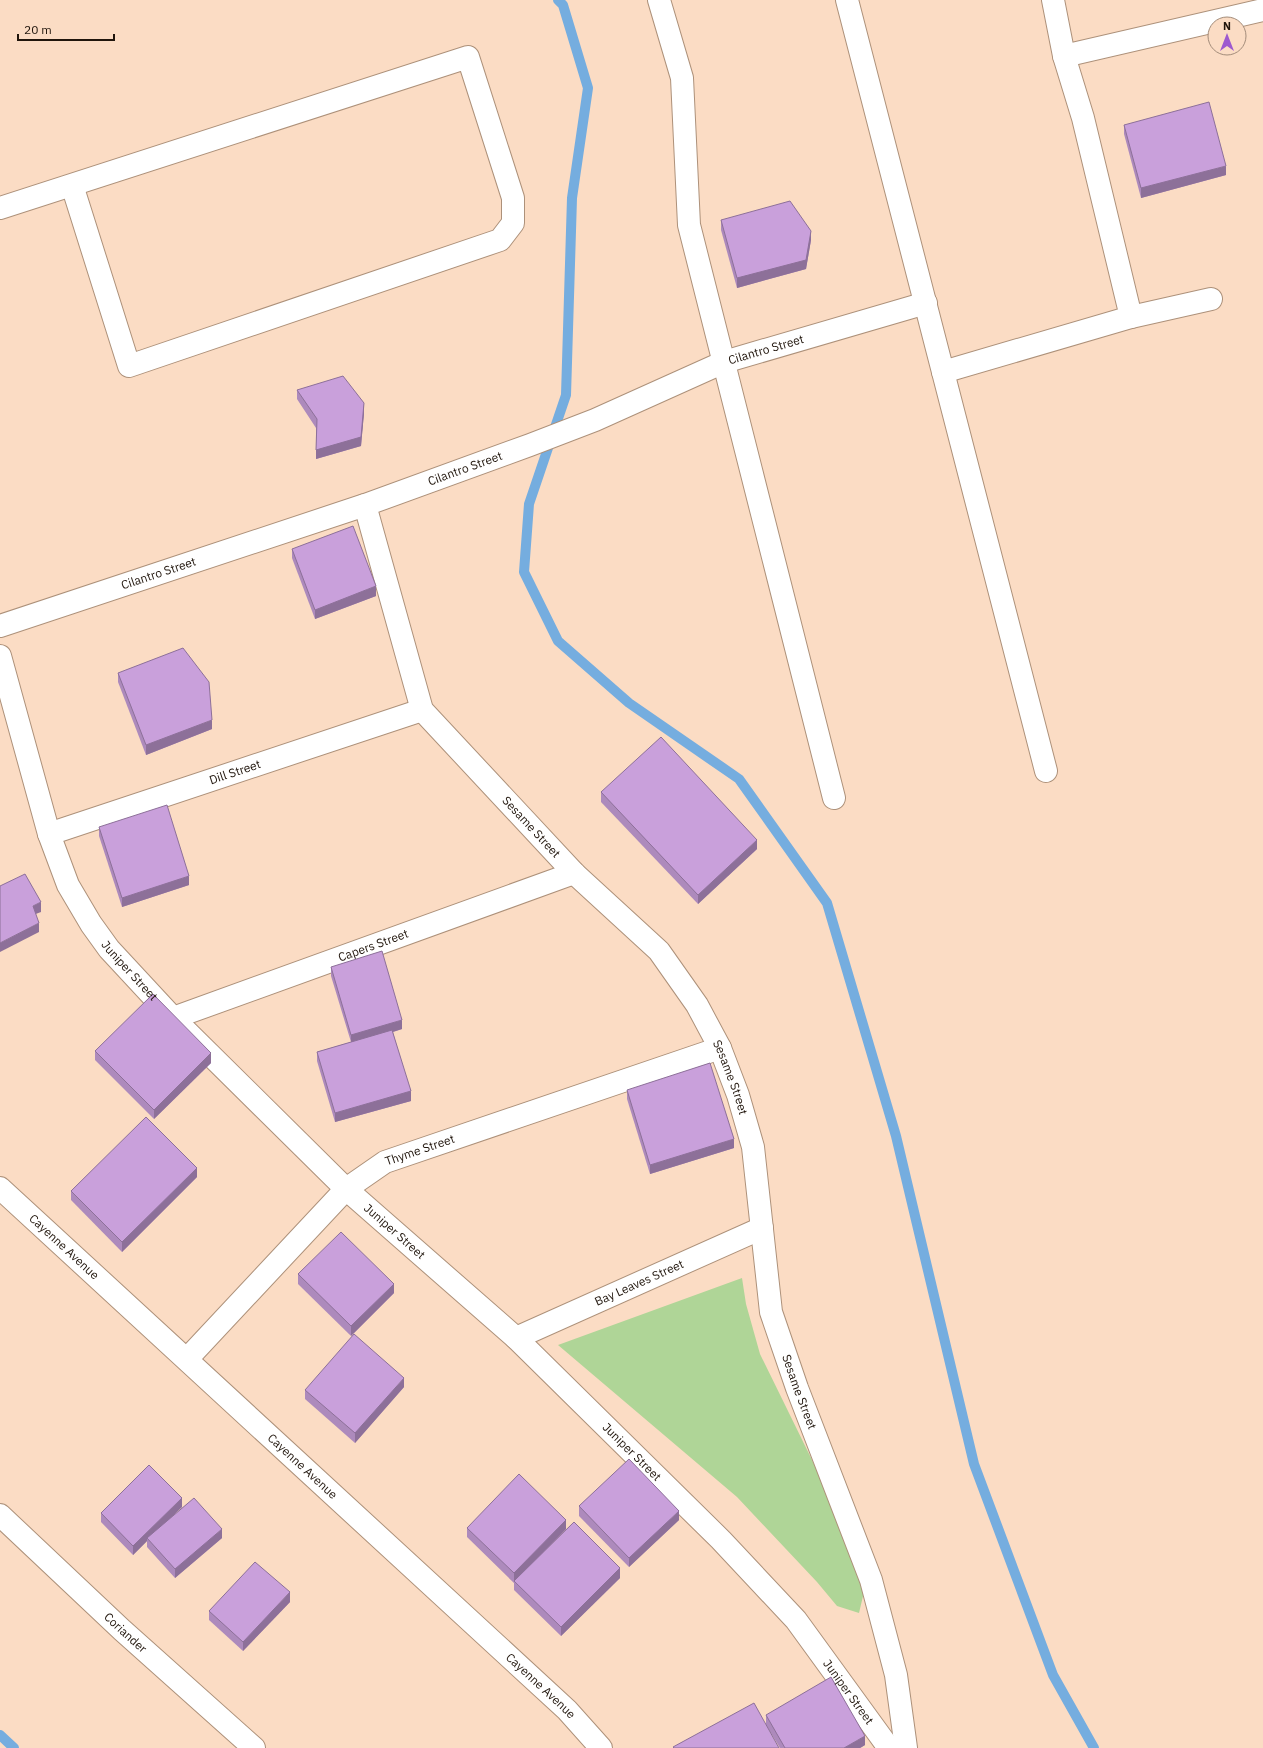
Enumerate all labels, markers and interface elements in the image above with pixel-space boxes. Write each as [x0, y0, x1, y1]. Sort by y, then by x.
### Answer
scale bar [18, 16, 114, 42]
north arrow [1207, 16, 1247, 56]
text: N [1223, 19, 1231, 33]
text: 20 m [24, 22, 52, 37]
street label: Cilantro Street [726, 331, 806, 367]
street label: Cilantro Street [426, 448, 504, 489]
street label: Cilantro Street [119, 554, 198, 592]
street label: Dill Street [207, 756, 263, 787]
street label: Sesame Street [499, 793, 564, 861]
street label: Capers Street [336, 926, 410, 965]
street label: Juniper Street [98, 937, 161, 1004]
street label: Sesame Street [710, 1037, 751, 1116]
street label: Thyme Street [383, 1131, 456, 1168]
street label: Juniper Street [361, 1200, 429, 1262]
street label: Cayenne Avenue [26, 1211, 103, 1283]
street label: Bay Leaves Street [592, 1256, 686, 1309]
street label: Sesame Street [779, 1352, 820, 1431]
street label: Juniper Street [600, 1419, 665, 1484]
street label: Cayenne Avenue [265, 1430, 341, 1502]
street label: Coriander [101, 1609, 151, 1656]
street label: Cayenne Avenue [503, 1650, 579, 1722]
street label: Juniper Street [820, 1656, 877, 1727]

